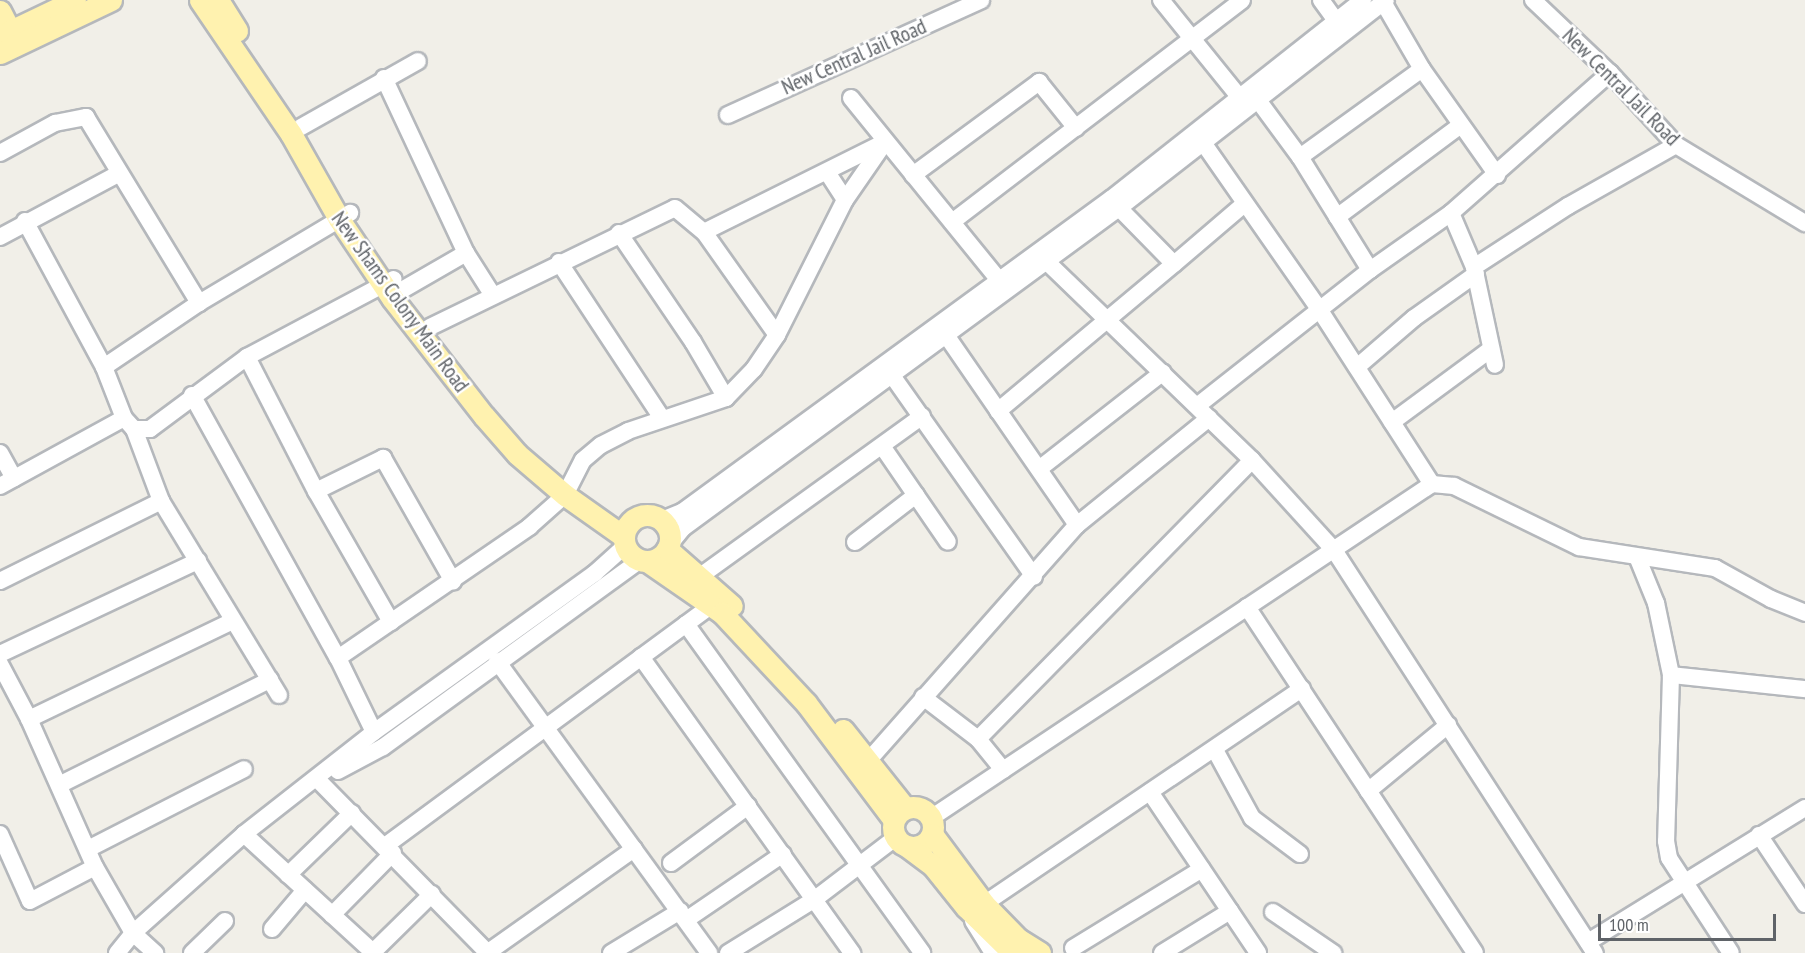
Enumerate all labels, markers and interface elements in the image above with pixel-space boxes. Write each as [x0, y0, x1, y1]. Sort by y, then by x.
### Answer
street label: New Central Jail Road [778, 14, 930, 100]
street label: New Central Jail Road [1557, 23, 1685, 151]
street label: New Shams Colony Main Road [326, 206, 474, 398]
scale bar [1601, 902, 1780, 940]
text: 100 m [1609, 913, 1649, 936]

